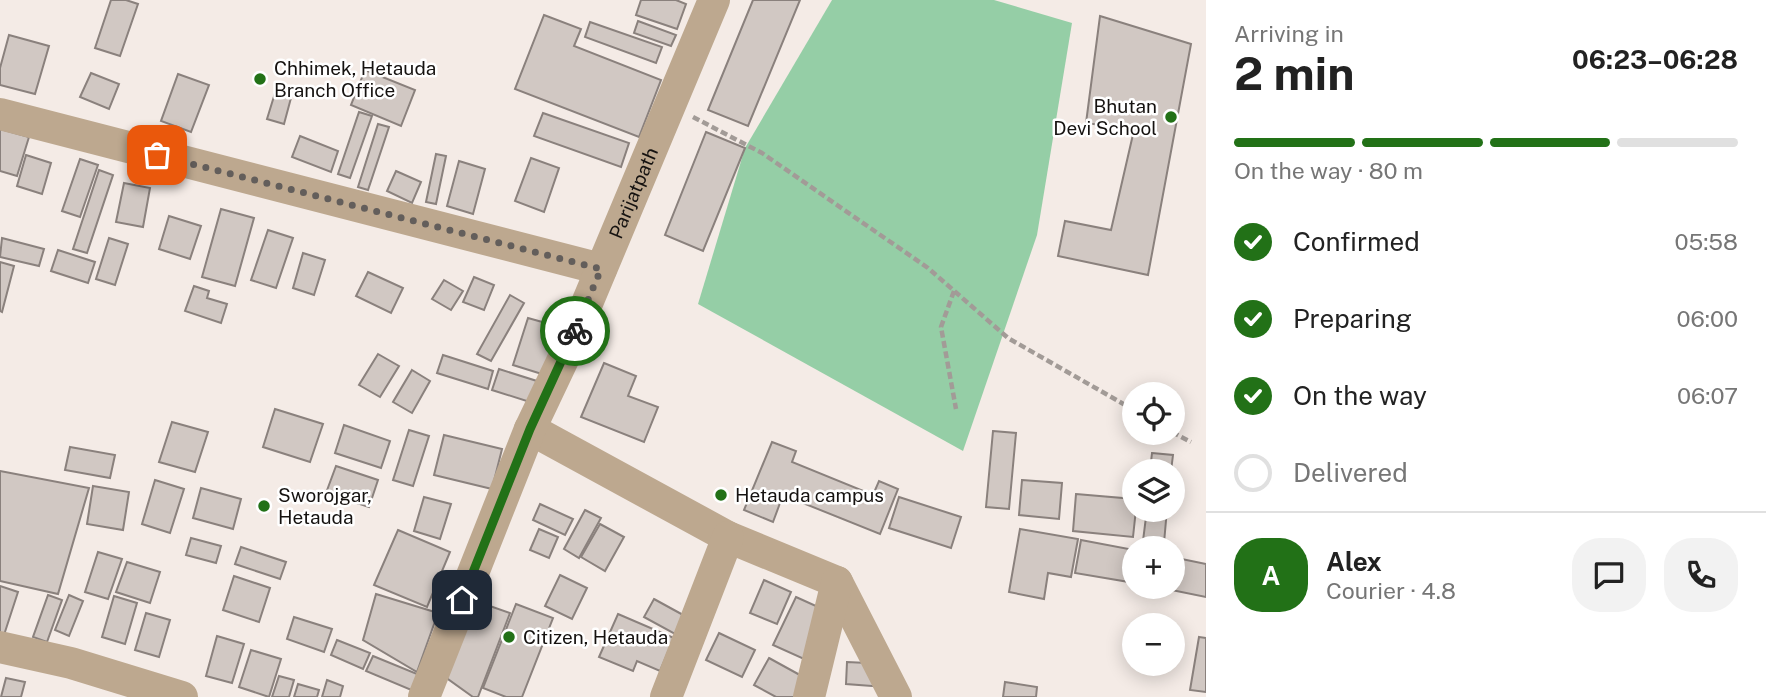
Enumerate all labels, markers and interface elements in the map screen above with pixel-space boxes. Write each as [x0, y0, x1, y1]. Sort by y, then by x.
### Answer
text: Arriving in [1234, 20, 1344, 47]
text: 06:23–06:28 [1572, 44, 1738, 75]
text: 2 min [1234, 46, 1354, 100]
place label: Chhimek, Hetauda Branch Office [274, 57, 436, 101]
marker: Chhimek, Hetauda Branch Office [252, 71, 268, 87]
place label: Bhutan Devi School [1053, 95, 1157, 139]
marker: Bhutan Devi School [1163, 109, 1179, 125]
pin [127, 125, 187, 185]
icon: bag [138, 136, 176, 174]
street label: Parijatpath [604, 144, 662, 242]
text: On the way · 80 m [1234, 157, 1423, 184]
icon: check [1234, 223, 1272, 261]
text: Confirmed [1293, 226, 1420, 257]
text: 05:58 [1674, 228, 1738, 255]
courier [540, 296, 610, 366]
icon: check [1234, 300, 1272, 338]
text: Preparing [1293, 303, 1412, 334]
text: 06:00 [1677, 305, 1738, 332]
icon: bike [556, 312, 594, 350]
icon: check [1234, 377, 1272, 415]
text: On the way [1293, 380, 1427, 411]
map controls [1122, 382, 1185, 676]
button: locate [1122, 382, 1185, 445]
text: 06:07 [1677, 382, 1738, 409]
text: Delivered [1293, 457, 1408, 488]
button: layers [1122, 459, 1185, 522]
place label: Sworojgar, Hetauda [278, 484, 372, 528]
place label: Hetauda campus [735, 484, 884, 506]
marker: Hetauda campus [713, 487, 729, 503]
marker: Sworojgar, Hetauda [256, 498, 272, 514]
button: + [1122, 536, 1185, 599]
button: chat [1572, 538, 1646, 612]
button: phone [1664, 538, 1738, 612]
text: Alex [1326, 546, 1382, 577]
text: A [1262, 560, 1280, 591]
pin [432, 570, 492, 630]
text: Courier · 4.8 [1326, 577, 1456, 604]
icon: home [443, 581, 481, 619]
button: − [1122, 613, 1185, 676]
place label: Citizen, Hetauda [523, 626, 668, 648]
marker: Citizen, Hetauda [501, 629, 517, 645]

